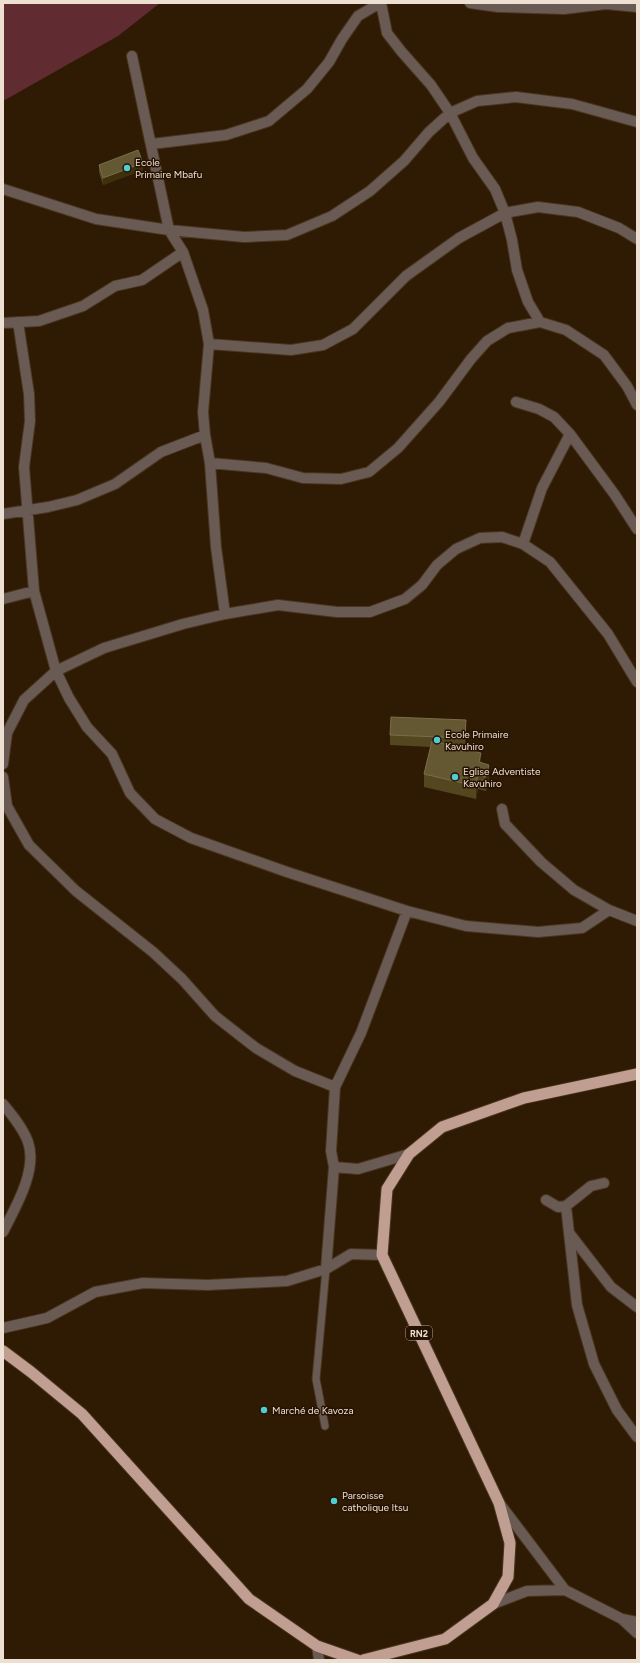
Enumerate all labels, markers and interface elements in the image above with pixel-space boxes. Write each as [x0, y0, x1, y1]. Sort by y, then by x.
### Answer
place label: Ecole Primaire Mbafu [135, 156, 202, 181]
marker: Ecole Primaire Mbafu [122, 163, 132, 173]
place label: Ecole Primaire Kavuhiro [445, 728, 509, 753]
marker: Ecole Primaire Kavuhiro [432, 735, 442, 745]
place label: Eglise Adventiste Kavuhiro [463, 765, 541, 790]
marker: Eglise Adventiste Kavuhiro [450, 772, 460, 782]
road number: RN2 [406, 1326, 432, 1340]
place label: Marché de Kavoza [272, 1404, 354, 1417]
marker: Marché de Kavoza [259, 1405, 269, 1415]
place label: Parsoisse catholique Itsu [342, 1489, 408, 1514]
marker: Parsoisse catholique Itsu [329, 1496, 339, 1506]

